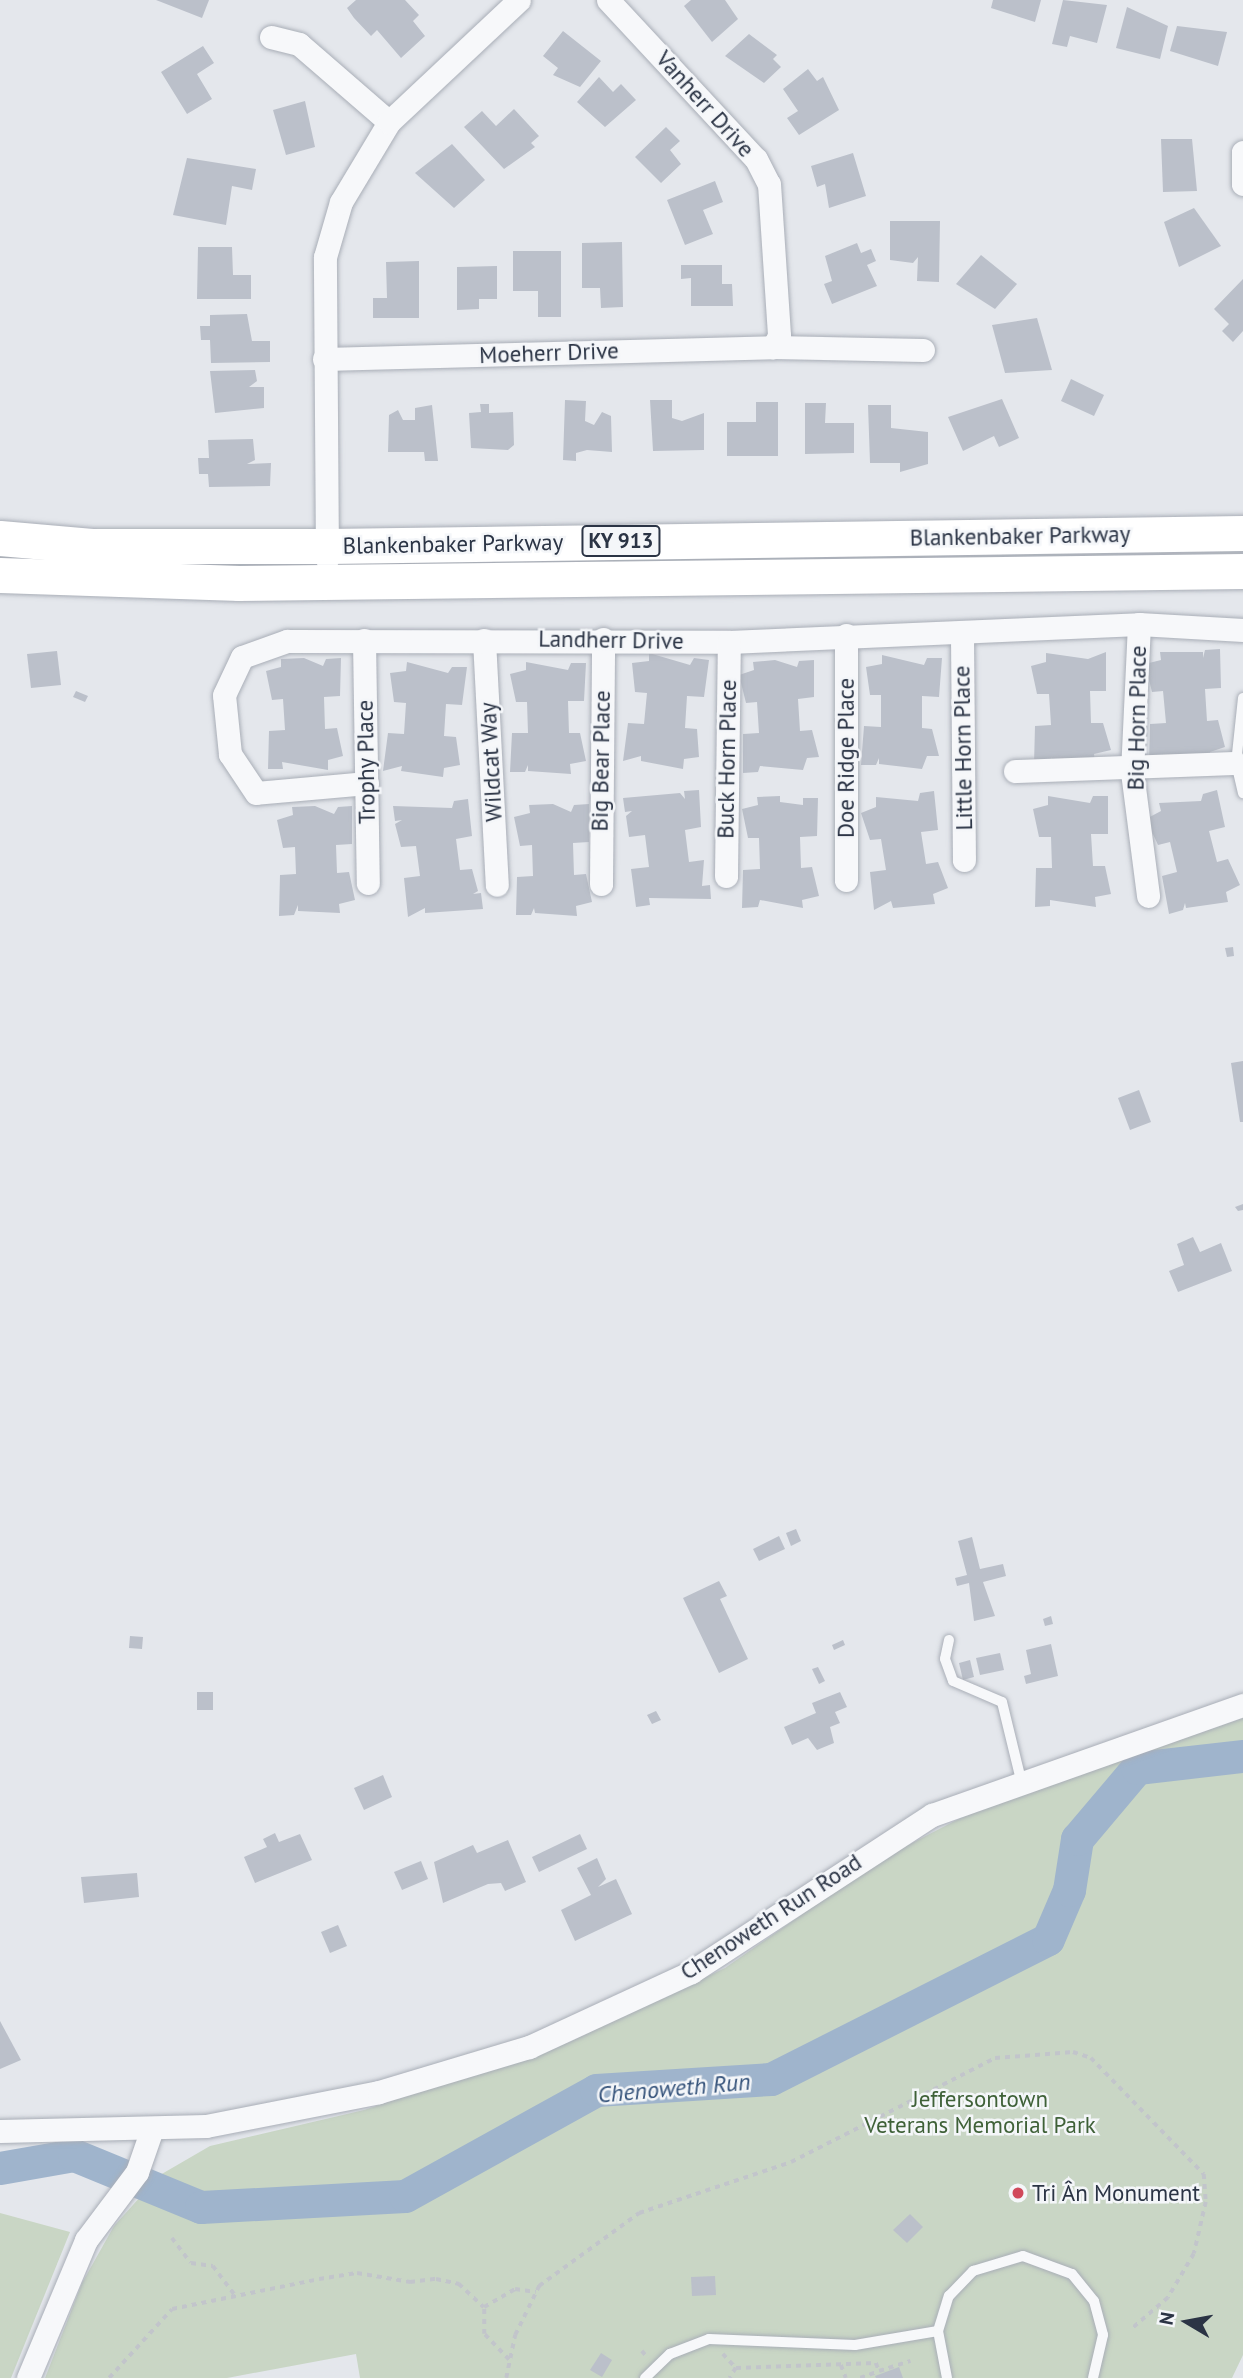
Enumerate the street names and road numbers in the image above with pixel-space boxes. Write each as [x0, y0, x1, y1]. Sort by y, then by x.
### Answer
street label: Vanherr Drive [650, 45, 760, 163]
street label: Moeherr Drive [479, 337, 619, 369]
street label: Blankenbaker Parkway [909, 520, 1131, 552]
road number: KY 913 [581, 524, 661, 558]
street label: Blankenbaker Parkway [342, 528, 564, 560]
street label: Landherr Drive [538, 625, 684, 655]
street label: Big Horn Place [1122, 645, 1152, 791]
street label: Little Horn Place [948, 665, 978, 831]
street label: Doe Ridge Place [832, 678, 860, 838]
street label: Buck Horn Place [712, 679, 742, 839]
street label: Big Bear Place [586, 690, 616, 832]
street label: Trophy Place [351, 699, 381, 825]
street label: Wildcat Way [474, 701, 508, 823]
street label: Chenoweth Run Road [675, 1848, 867, 1986]

